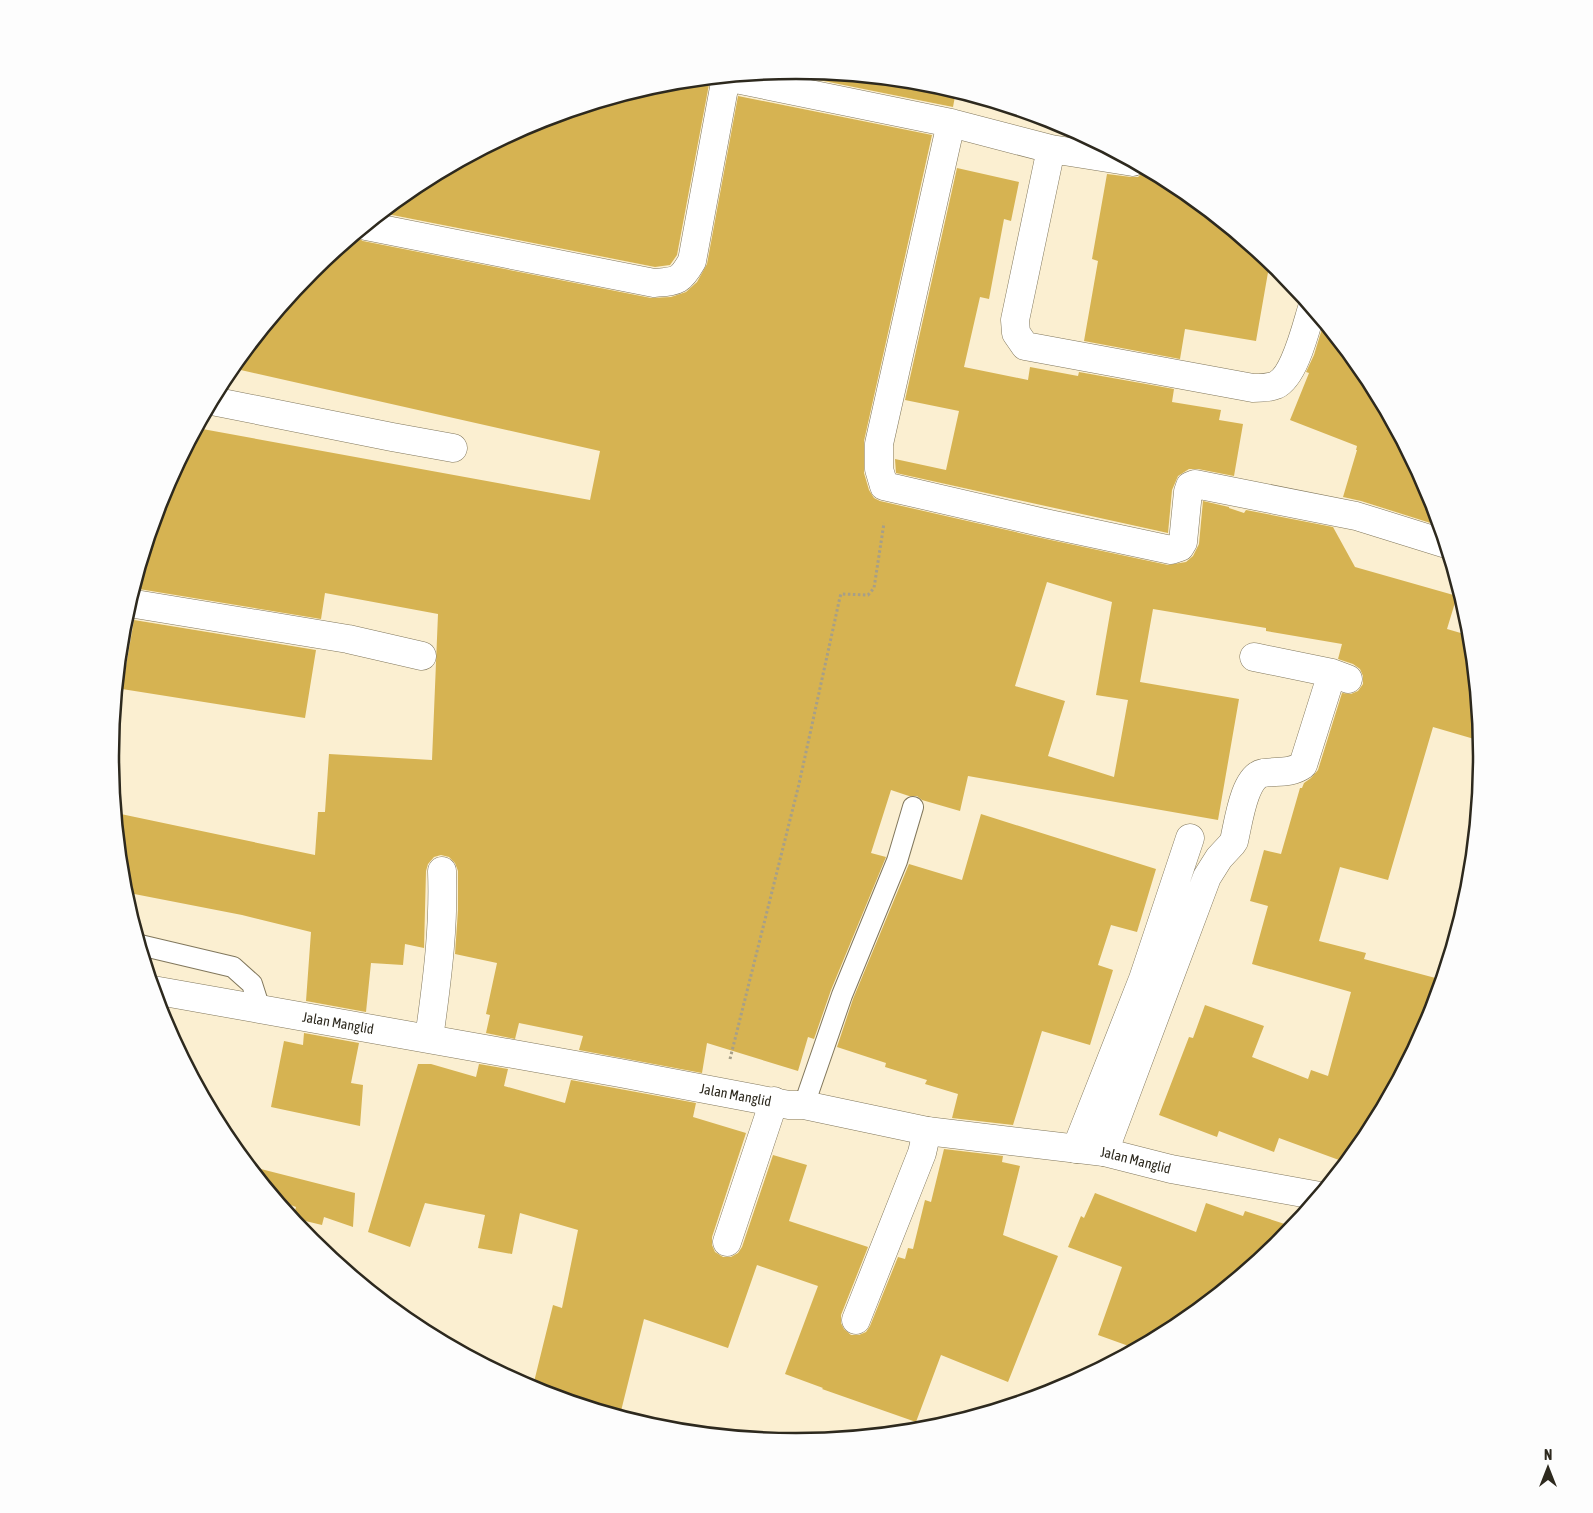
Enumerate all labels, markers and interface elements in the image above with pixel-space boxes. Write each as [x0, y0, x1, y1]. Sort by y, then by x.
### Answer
street label: Jalan Manglid [301, 1009, 375, 1037]
street label: Jalan Manglid [699, 1080, 773, 1109]
street label: Jalan Manglid [1100, 1144, 1173, 1177]
north arrow [1523, 1443, 1573, 1493]
text: N [1544, 1447, 1552, 1463]

